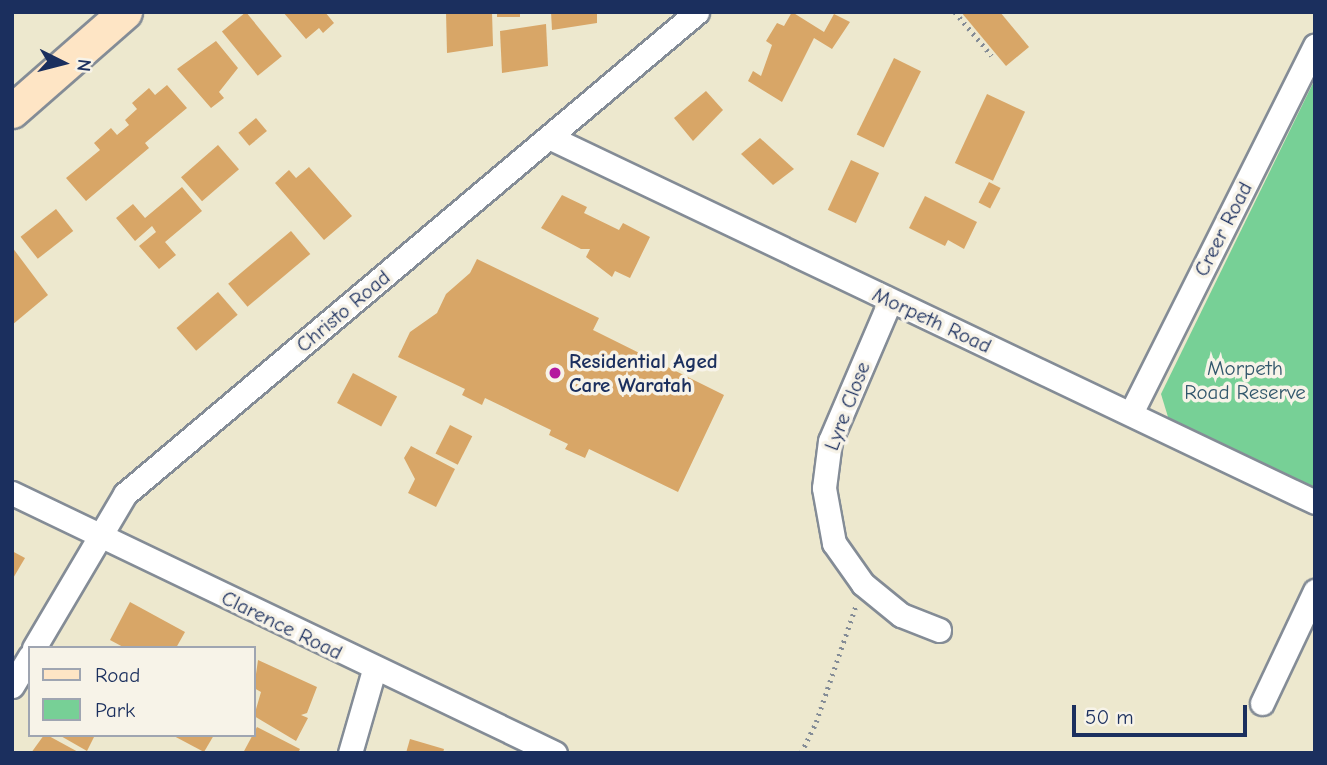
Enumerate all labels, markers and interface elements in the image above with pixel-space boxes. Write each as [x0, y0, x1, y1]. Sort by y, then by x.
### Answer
north arrow [28, 28, 98, 98]
text: N [72, 58, 95, 72]
street label: Creer Road [1188, 178, 1258, 280]
street label: Christo Road [291, 264, 395, 358]
street label: Morpeth Road [869, 281, 995, 359]
place label: Residential Aged Care Waratah [569, 348, 718, 398]
park label: Morpeth Road Reserve [1184, 355, 1306, 405]
street label: Lyre Close [819, 358, 875, 454]
marker: Residential Aged Care Waratah [547, 365, 563, 381]
street label: Clarence Road [217, 585, 347, 665]
legend [28, 646, 256, 737]
text: Road [95, 663, 140, 687]
scale bar [1075, 692, 1250, 736]
text: Park [95, 698, 135, 722]
text: 50 m [1085, 705, 1134, 729]

